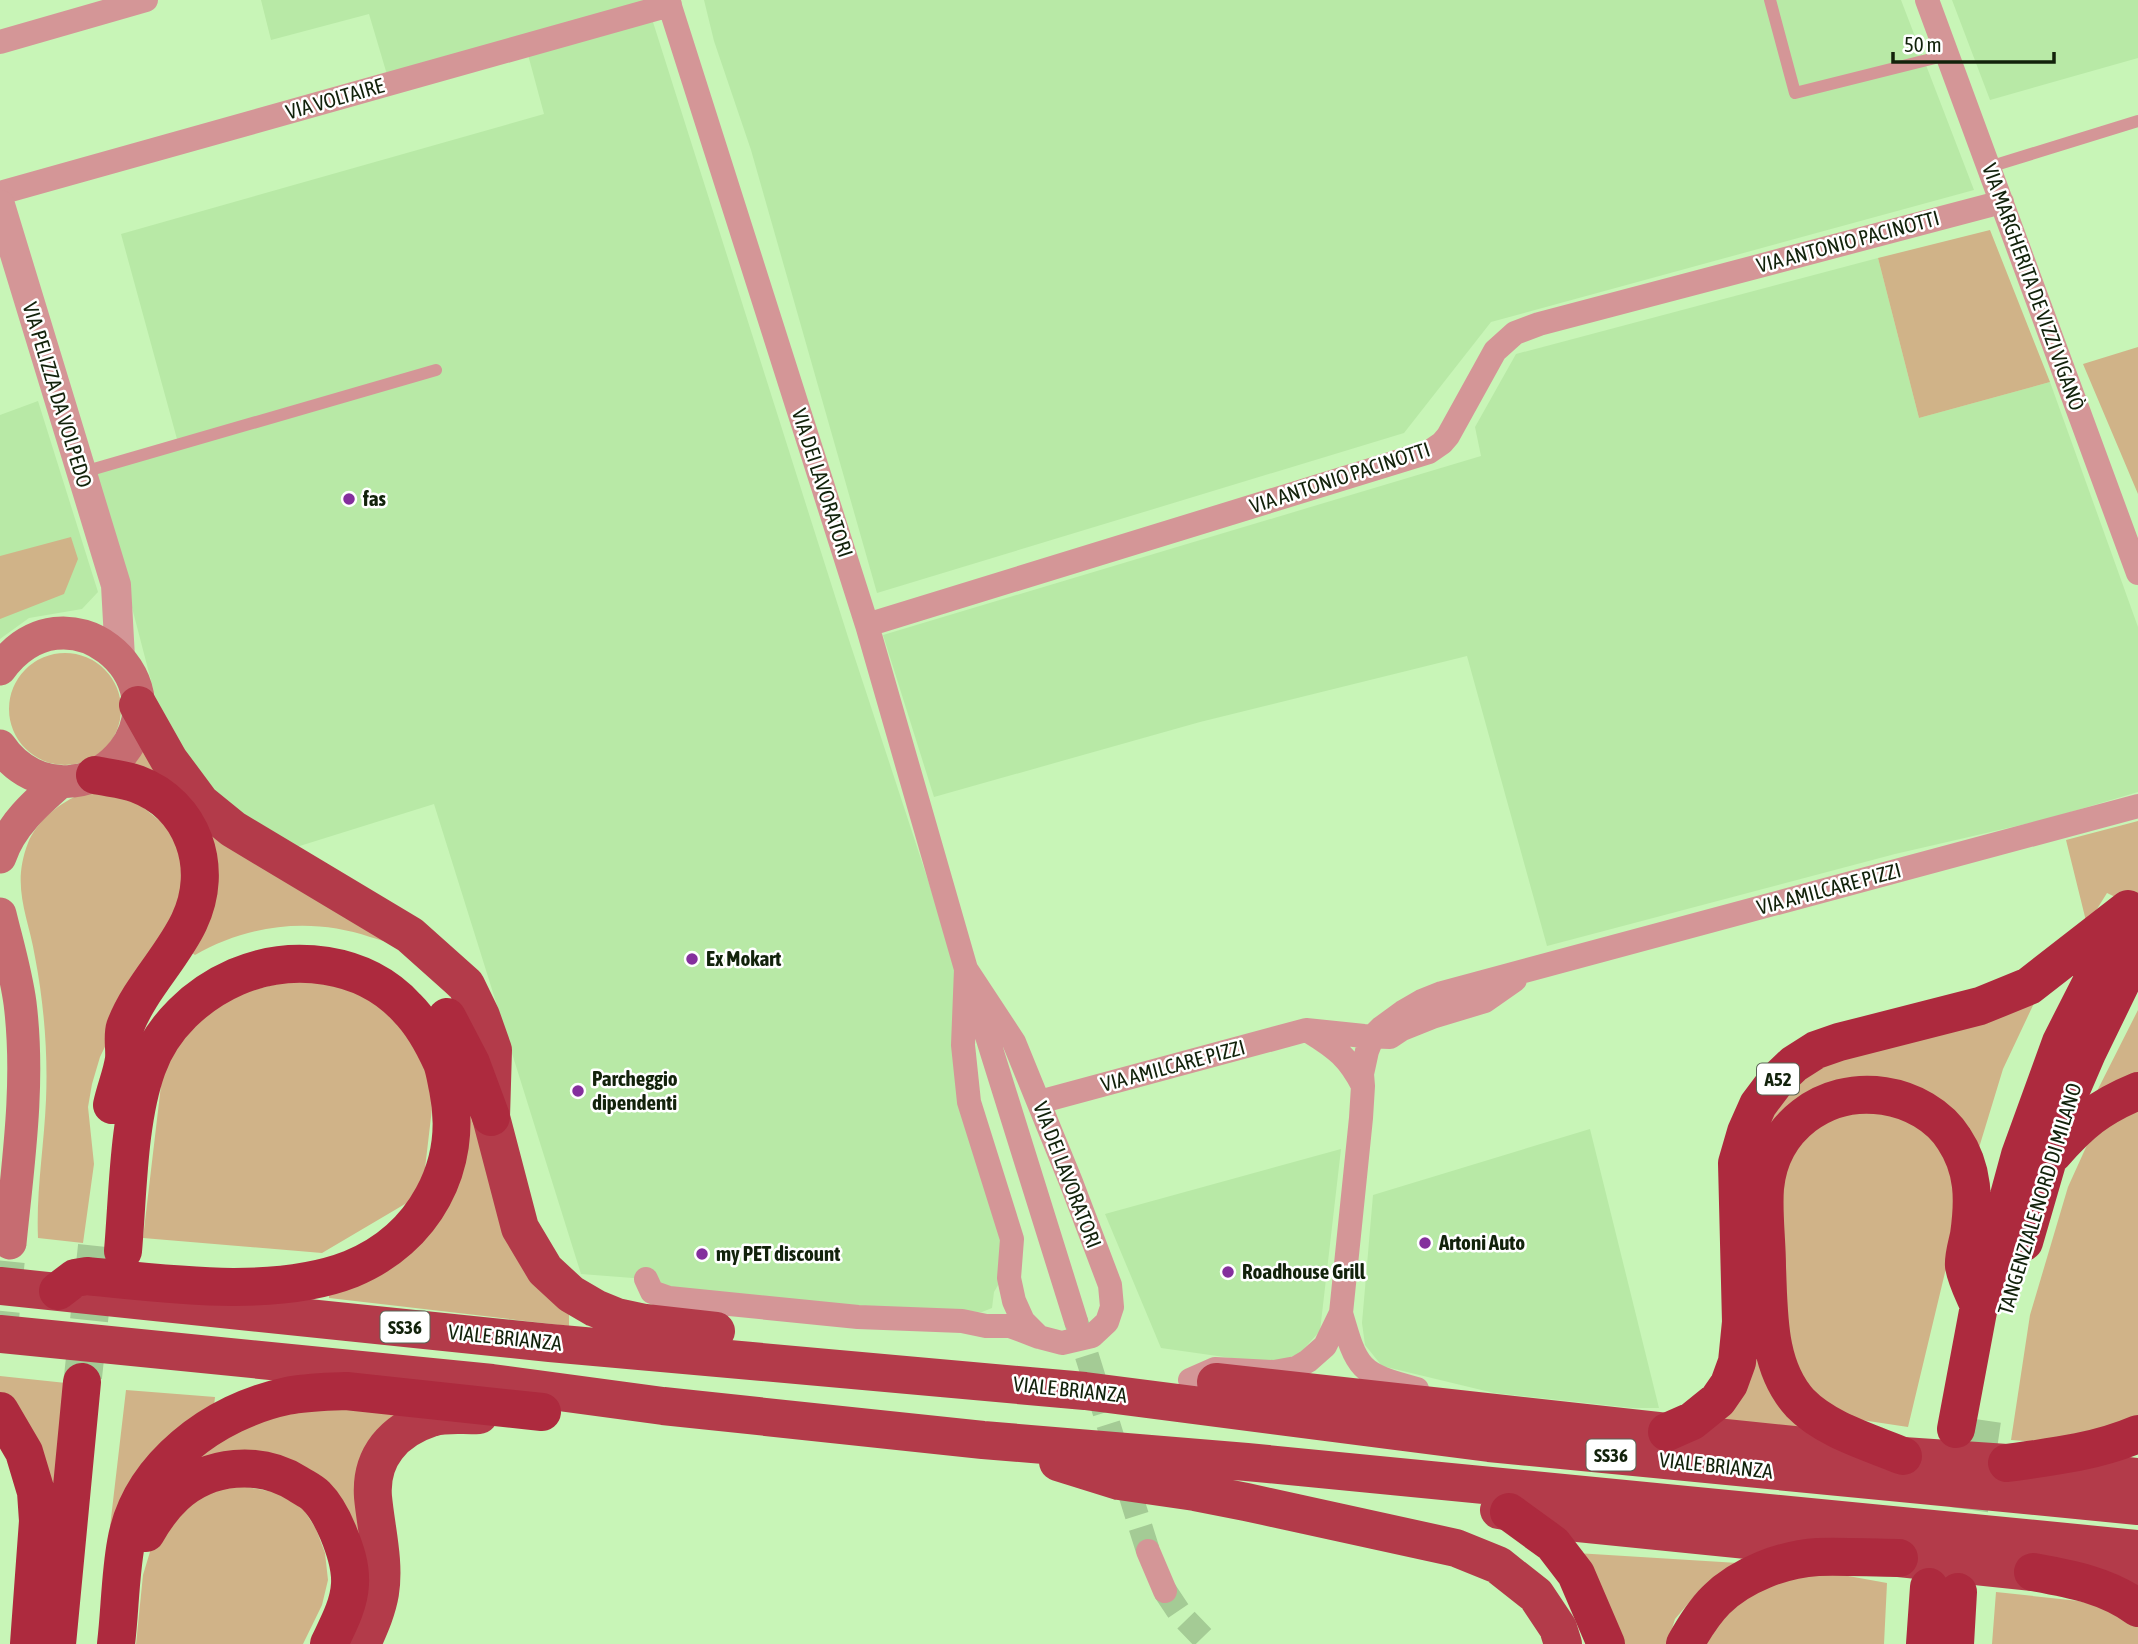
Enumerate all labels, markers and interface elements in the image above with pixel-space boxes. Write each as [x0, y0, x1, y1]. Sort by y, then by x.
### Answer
scale bar [1893, 21, 2054, 65]
text: 50 m [1904, 32, 1942, 56]
street label: VIA VOLTAIRE [283, 73, 387, 123]
street label: VIA MARGHERITA DE VIZZI VIGANÒ [1978, 160, 2090, 413]
street label: VIA ANTONIO PACINOTTI [1754, 205, 1942, 277]
street label: VIA PELIZZA DA VOLPEDO [18, 299, 98, 490]
street label: VIA DEI LAVORATORI [788, 405, 858, 560]
street label: VIA ANTONIO PACINOTTI [1247, 437, 1433, 518]
place label: fas [362, 486, 387, 510]
marker: fas [341, 491, 357, 507]
street label: VIA AMILCARE PIZZI [1754, 857, 1903, 919]
place label: Ex Mokart [706, 946, 781, 970]
marker: Ex Mokart [684, 951, 700, 967]
street label: VIA AMILCARE PIZZI [1098, 1034, 1247, 1096]
road number: A52 [1757, 1064, 1799, 1094]
place label: Parcheggio dipendenti [592, 1066, 678, 1114]
street label: TANGENZIALE NORD DI MILANO [1992, 1080, 2086, 1317]
marker: Parcheggio dipendenti [570, 1083, 586, 1099]
street label: VIA DEI LAVORATORI [1029, 1098, 1107, 1251]
place label: Artoni Auto [1438, 1230, 1525, 1254]
marker: Artoni Auto [1417, 1235, 1433, 1251]
place label: my PET discount [716, 1241, 840, 1265]
marker: my PET discount [694, 1246, 710, 1262]
place label: Roadhouse Grill [1242, 1259, 1366, 1283]
marker: Roadhouse Grill [1220, 1264, 1236, 1280]
road number: SS36 [380, 1312, 430, 1343]
street label: VIALE BRIANZA [447, 1319, 564, 1355]
street label: VIALE BRIANZA [1012, 1371, 1129, 1407]
road number: SS36 [1586, 1440, 1636, 1470]
street label: VIALE BRIANZA [1658, 1447, 1775, 1483]

